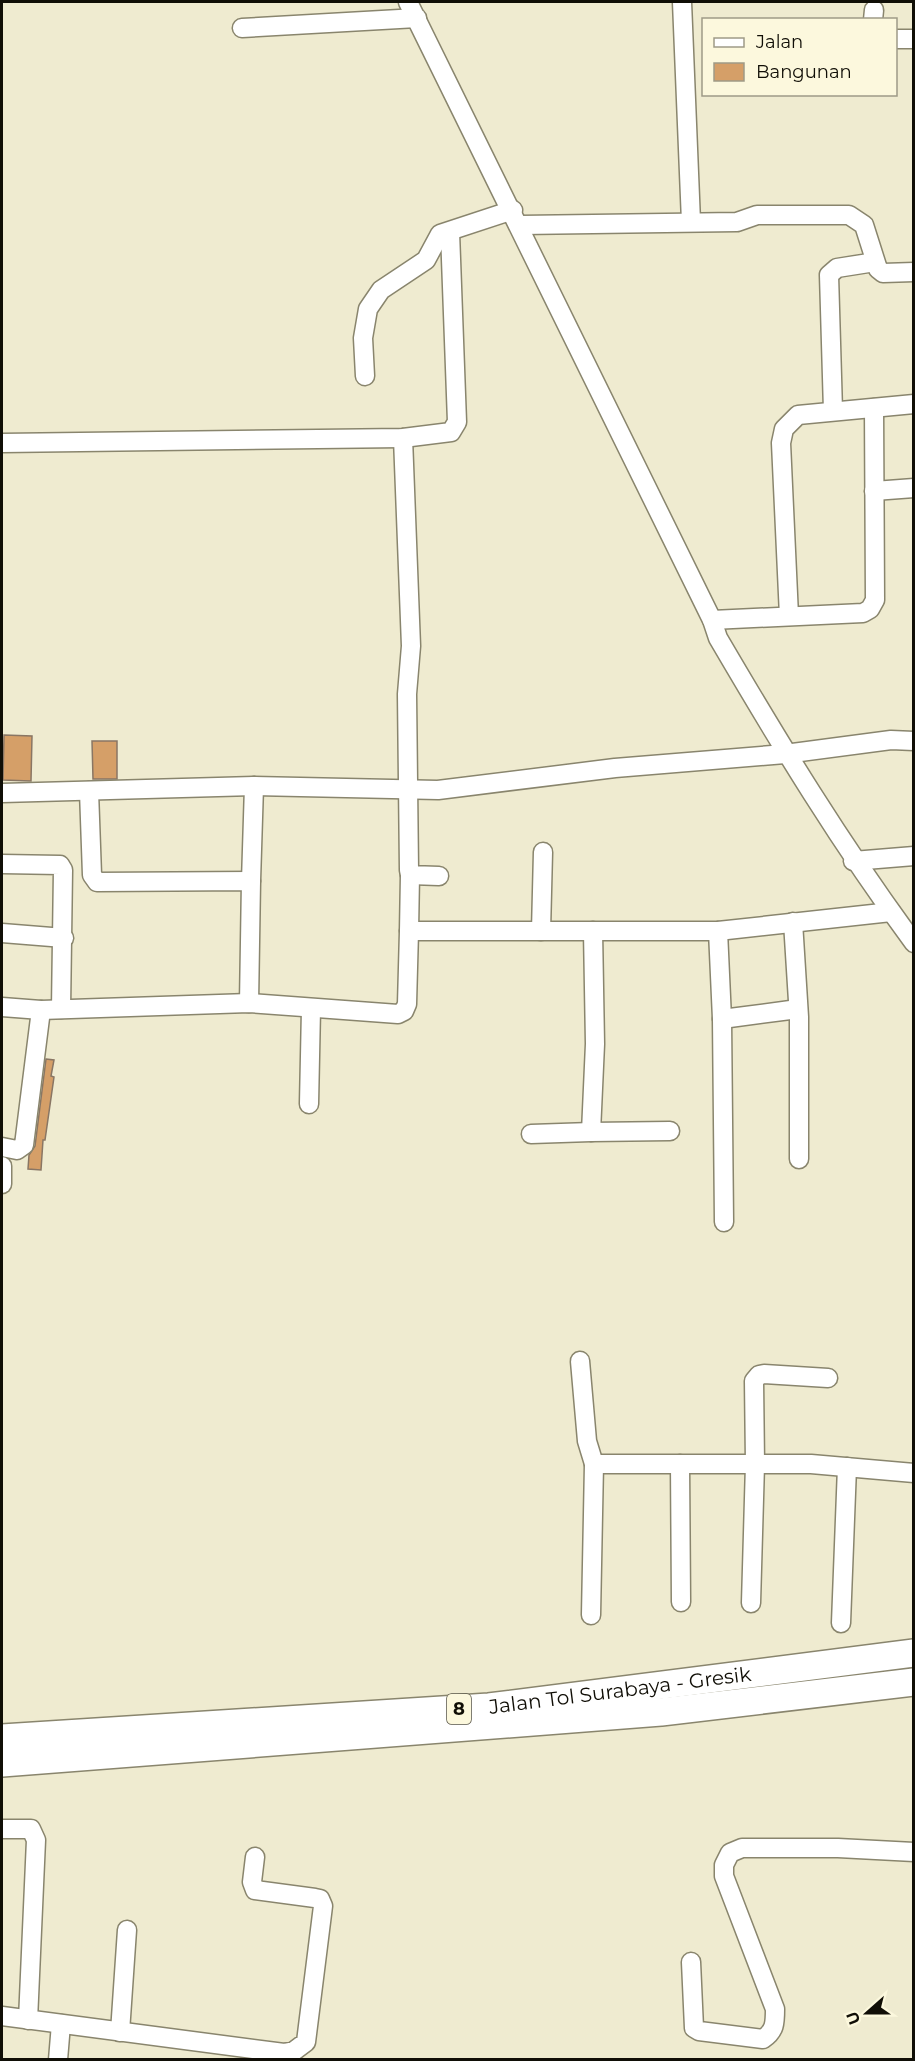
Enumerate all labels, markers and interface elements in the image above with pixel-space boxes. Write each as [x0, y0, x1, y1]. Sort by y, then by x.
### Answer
legend [702, 18, 897, 96]
text: Jalan [755, 31, 803, 53]
text: Bangunan [756, 61, 852, 83]
street label: Jalan Tol Surabaya - Gresik [487, 1662, 752, 1719]
road number: 8 [447, 1694, 471, 1724]
north arrow [837, 1983, 897, 2043]
text: U [842, 2009, 865, 2027]

